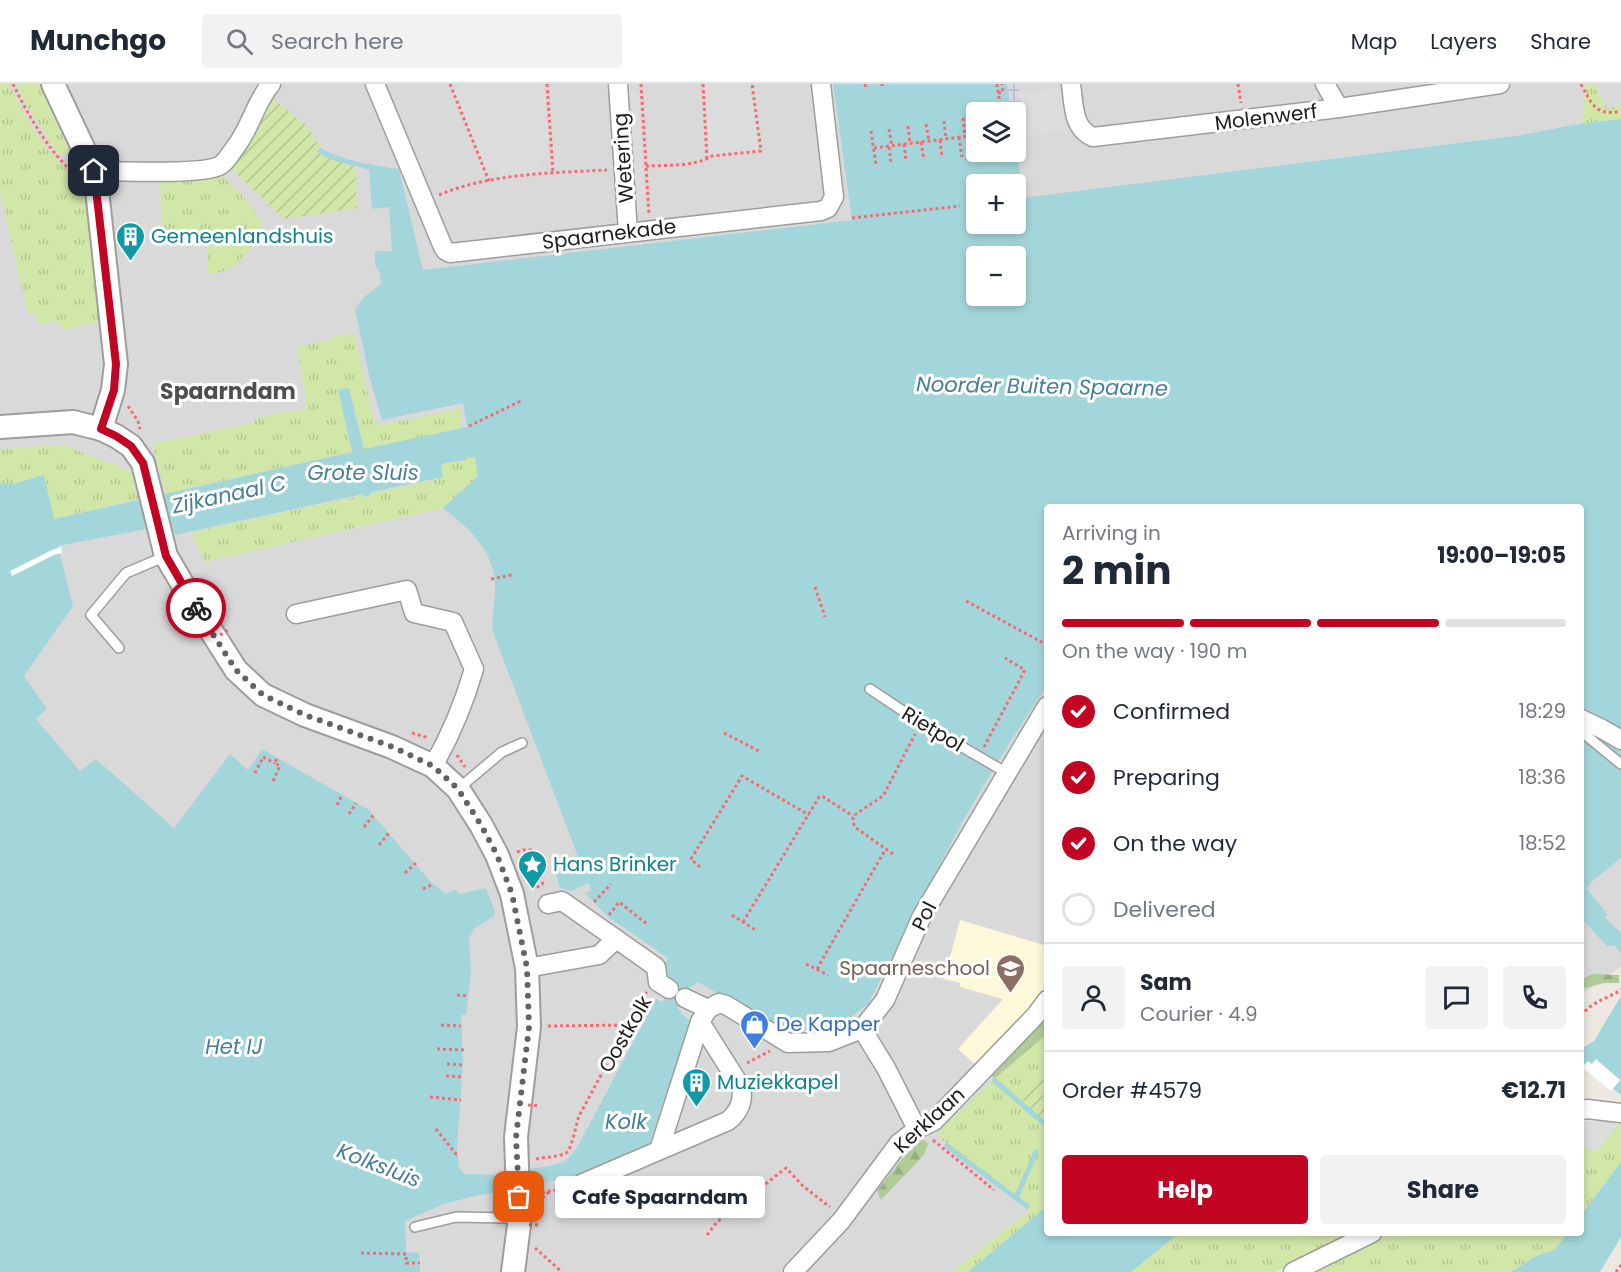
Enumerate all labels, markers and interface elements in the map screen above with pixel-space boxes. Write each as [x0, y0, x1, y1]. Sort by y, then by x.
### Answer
search box [202, 14, 622, 68]
text: Munchgo [30, 21, 166, 60]
icon: search [223, 25, 256, 58]
text: Search here [271, 26, 404, 57]
text: Map [1351, 27, 1397, 56]
text: Layers [1430, 27, 1497, 56]
text: Share [1530, 27, 1591, 56]
street label: Molenwerf [1213, 97, 1319, 137]
map controls [966, 102, 1026, 306]
button: layers [966, 102, 1026, 162]
street label: Wetering [606, 112, 640, 204]
pin [68, 145, 119, 196]
icon: home [77, 154, 110, 187]
button: + [966, 174, 1026, 234]
street label: Spaarnekade [540, 212, 678, 256]
building icon: Gemeenlandshuis [114, 220, 146, 262]
place label: Gemeenlandshuis [151, 222, 333, 250]
button: − [966, 246, 1026, 306]
water label: Noorder Buiten Spaarne [916, 369, 1168, 403]
district label: Spaarndam [160, 376, 296, 407]
water label: Grote Sluis [307, 458, 419, 487]
water label: Zijkanaal C [168, 468, 289, 520]
text: Arriving in [1062, 519, 1161, 547]
text: 19:00–19:05 [1437, 540, 1566, 571]
text: 2 min [1062, 543, 1172, 598]
courier [166, 578, 226, 638]
icon: bike [180, 592, 213, 625]
text: On the way · 190 m [1062, 637, 1247, 665]
icon: check [1062, 695, 1095, 728]
text: Confirmed [1113, 696, 1230, 727]
text: 18:29 [1519, 697, 1566, 725]
street label: Rietpol [897, 699, 969, 759]
icon: check [1062, 761, 1095, 794]
text: Preparing [1113, 762, 1220, 793]
text: 18:36 [1518, 763, 1566, 791]
icon: check [1062, 827, 1095, 860]
text: On the way [1113, 828, 1237, 859]
text: 18:52 [1519, 829, 1566, 857]
place icon: Hans Brinker [516, 848, 548, 890]
place label: Hans Brinker [553, 850, 677, 878]
text: Delivered [1113, 894, 1216, 925]
street label: Pol [905, 897, 943, 935]
school or university icon: Spaarneschool [995, 952, 1027, 994]
place label: Spaarneschool [839, 954, 990, 982]
button: person [1062, 966, 1125, 1029]
button: chat [1425, 966, 1488, 1029]
button: phone [1503, 966, 1566, 1029]
text: Sam [1140, 967, 1192, 998]
street label: Oostkolk [592, 990, 659, 1078]
text: Courier · 4.9 [1140, 1000, 1258, 1028]
shop icon: De Kapper [739, 1008, 771, 1050]
place label: De Kapper [776, 1010, 880, 1038]
water label: Het IJ [205, 1032, 263, 1061]
building icon: Muziekkapel [680, 1066, 712, 1108]
place label: Muziekkapel [717, 1068, 838, 1096]
text: Order #4579 [1062, 1075, 1202, 1106]
text: €12.71 [1501, 1075, 1566, 1106]
street label: Kerklaan [887, 1081, 971, 1159]
water label: Kolk [605, 1107, 648, 1136]
water label: Kolksluis [333, 1136, 425, 1194]
button: Help [1062, 1155, 1308, 1224]
button: Share [1320, 1155, 1566, 1224]
pin [493, 1171, 544, 1222]
callout: Cafe Spaarndam [555, 1176, 765, 1218]
icon: bag [502, 1180, 535, 1213]
text: Cafe Spaarndam [572, 1183, 748, 1211]

